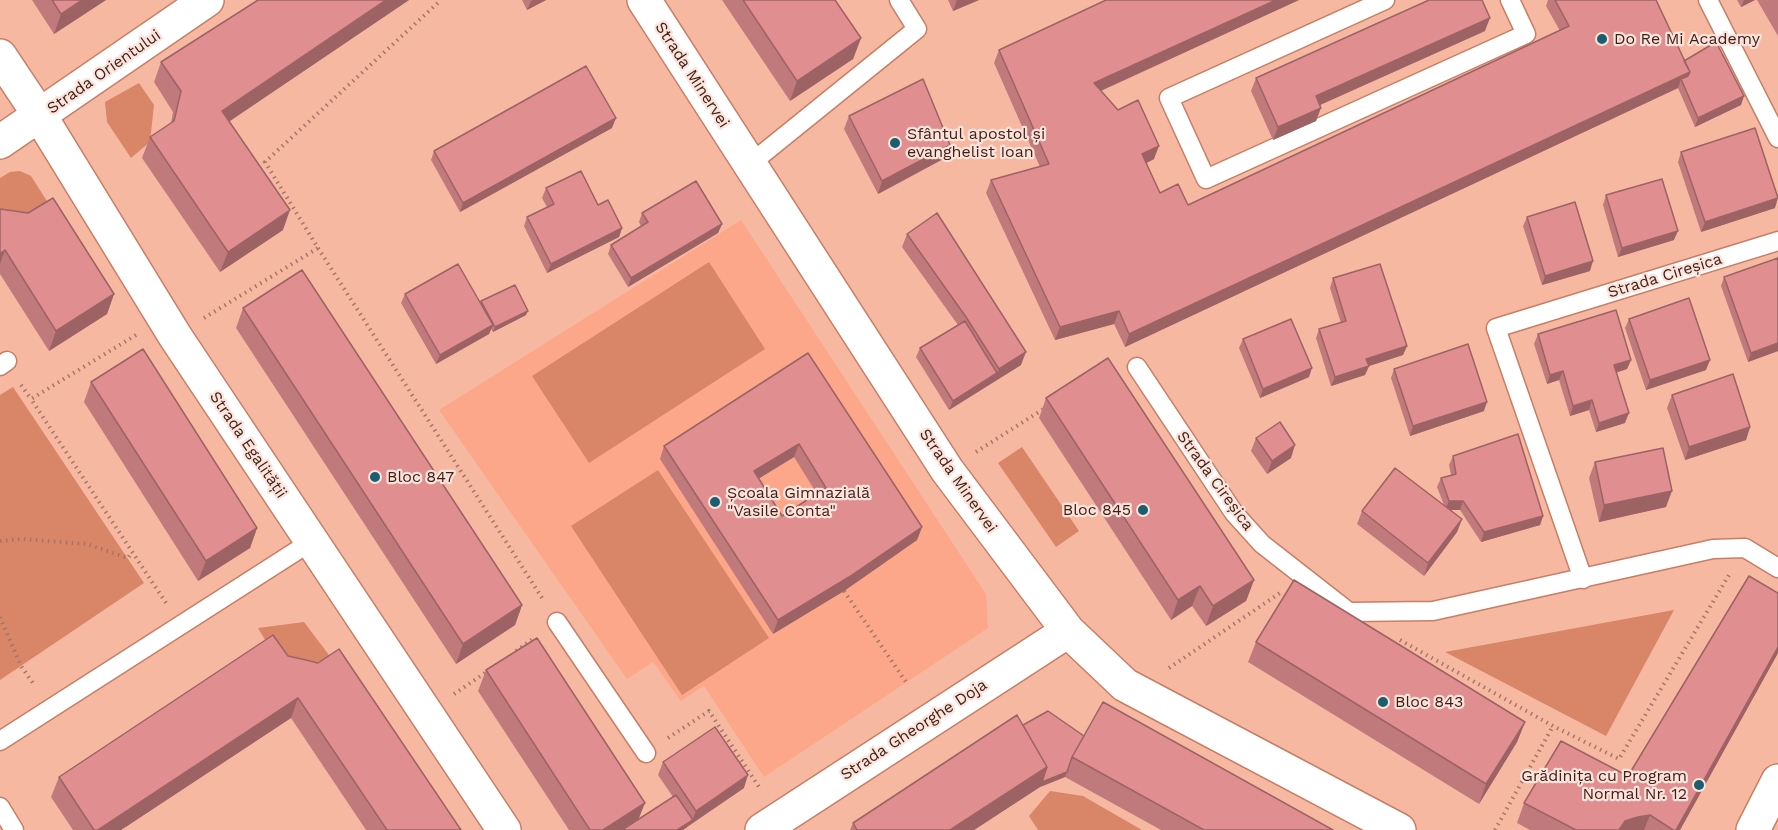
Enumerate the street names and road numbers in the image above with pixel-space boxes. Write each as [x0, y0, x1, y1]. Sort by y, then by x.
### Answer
street label: Strada Minervei [651, 19, 733, 131]
street label: Strada Orientului [44, 26, 164, 118]
street label: Strada Cireșica [1606, 250, 1724, 302]
street label: Strada Egalității [205, 388, 291, 502]
street label: Strada Minervei [915, 425, 1001, 537]
street label: Strada Cireșica [1172, 428, 1258, 534]
street label: Strada Gheorghe Doja [837, 675, 991, 785]

